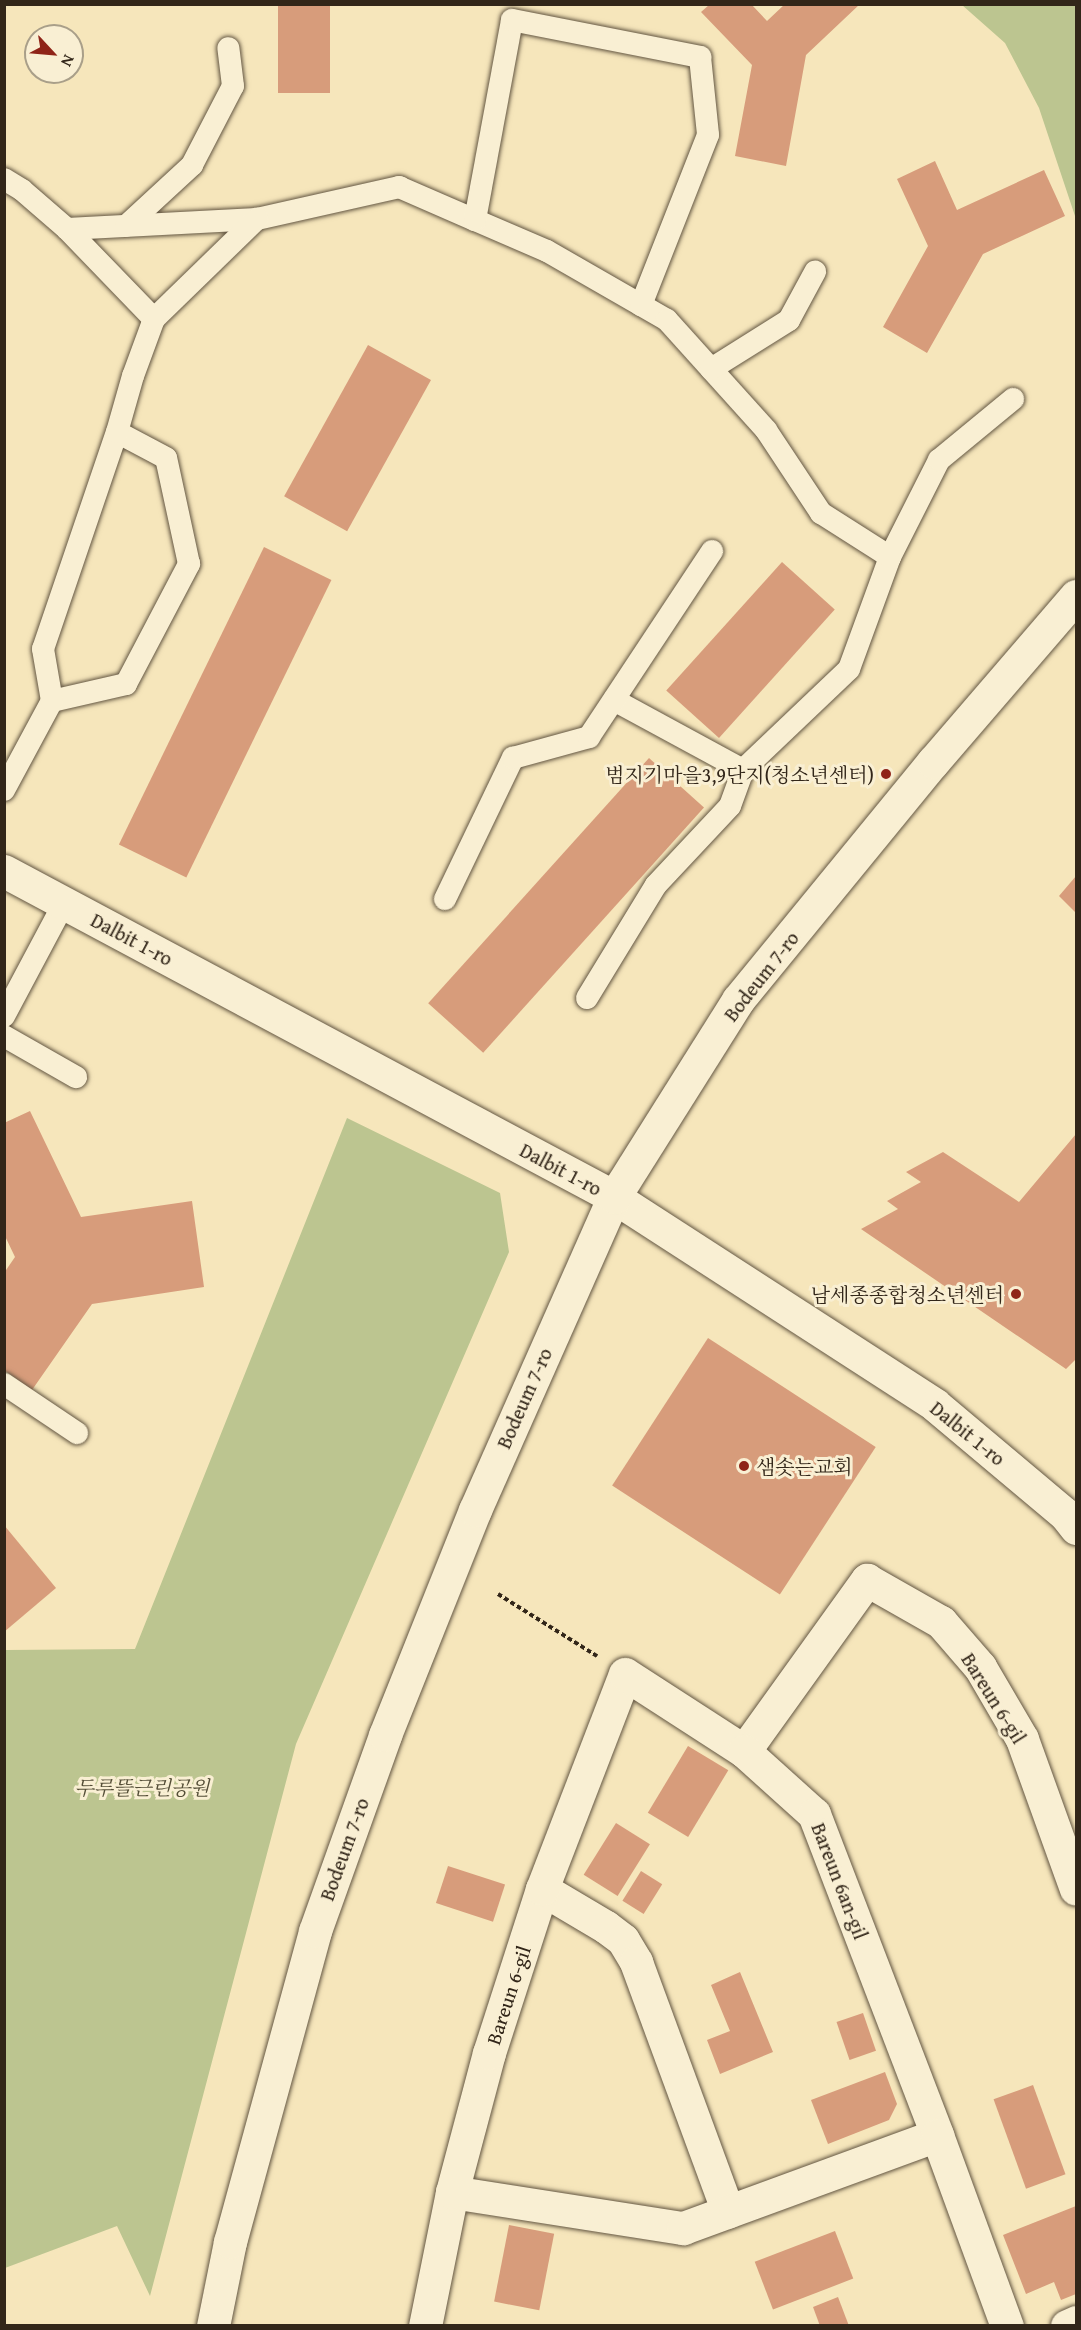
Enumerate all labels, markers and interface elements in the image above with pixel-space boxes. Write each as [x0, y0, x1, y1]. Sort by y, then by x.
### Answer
north arrow [24, 24, 84, 84]
text: N [55, 51, 82, 71]
place label: 범지기마을3,9단지(청소년센터) [605, 762, 874, 786]
marker: 범지기마을3,9단지(청소년센터) [879, 767, 893, 781]
street label: Dalbit 1-ro [87, 907, 177, 971]
street label: Bodeum 7-ro [718, 926, 804, 1026]
street label: Dalbit 1-ro [516, 1137, 606, 1201]
place label: 남세종종합청소년센터 [811, 1282, 1004, 1306]
marker: 남세종종합청소년센터 [1009, 1287, 1023, 1301]
street label: Bodeum 7-ro [491, 1344, 557, 1452]
street label: Dalbit 1-ro [926, 1396, 1010, 1470]
place label: 샘솟는교회 [756, 1454, 853, 1478]
marker: 샘솟는교회 [737, 1459, 751, 1473]
street label: Bareun 6-gil [957, 1648, 1031, 1748]
park label: 두루뜰근린공원 [74, 1775, 210, 1799]
street label: Bodeum 7-ro [314, 1794, 374, 1904]
street label: Bareun 6an-gil [807, 1819, 873, 1943]
street label: Bareun 6-gil [481, 1943, 535, 2047]

